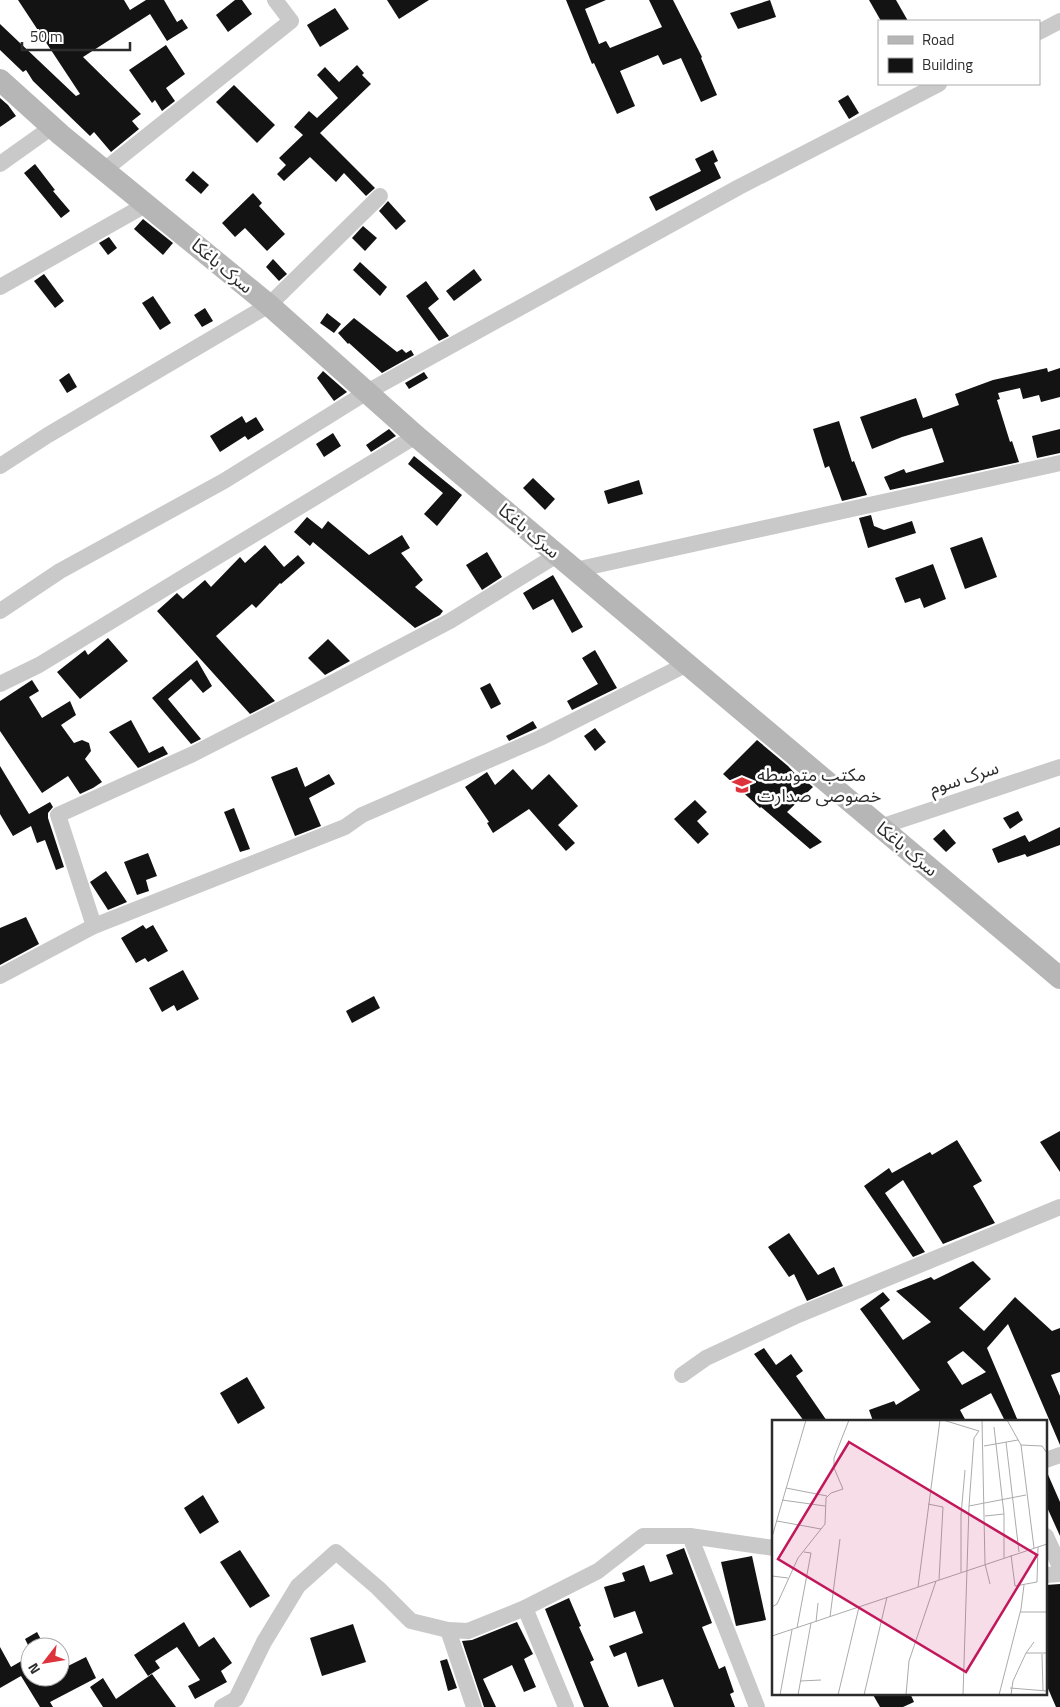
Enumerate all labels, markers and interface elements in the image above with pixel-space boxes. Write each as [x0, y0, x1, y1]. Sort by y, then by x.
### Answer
scale bar [22, 20, 130, 52]
legend [878, 20, 1040, 85]
text: 50 m [30, 25, 63, 48]
text: Road [922, 28, 954, 51]
text: Building [922, 53, 973, 76]
street label: سرک باغکا [185, 232, 259, 300]
street label: سرک باغکا [492, 497, 566, 565]
street label: سرک سوم [926, 754, 1002, 802]
place label: مکتب متوسطه خصوصی صدارت [757, 761, 881, 809]
school or university icon: مکتب متوسطه خصوصی صدارت [731, 774, 753, 796]
street label: سرک باغکا [870, 815, 944, 883]
inset map [772, 1420, 1048, 1694]
north arrow [20, 1637, 70, 1687]
text: N [22, 1659, 45, 1679]

